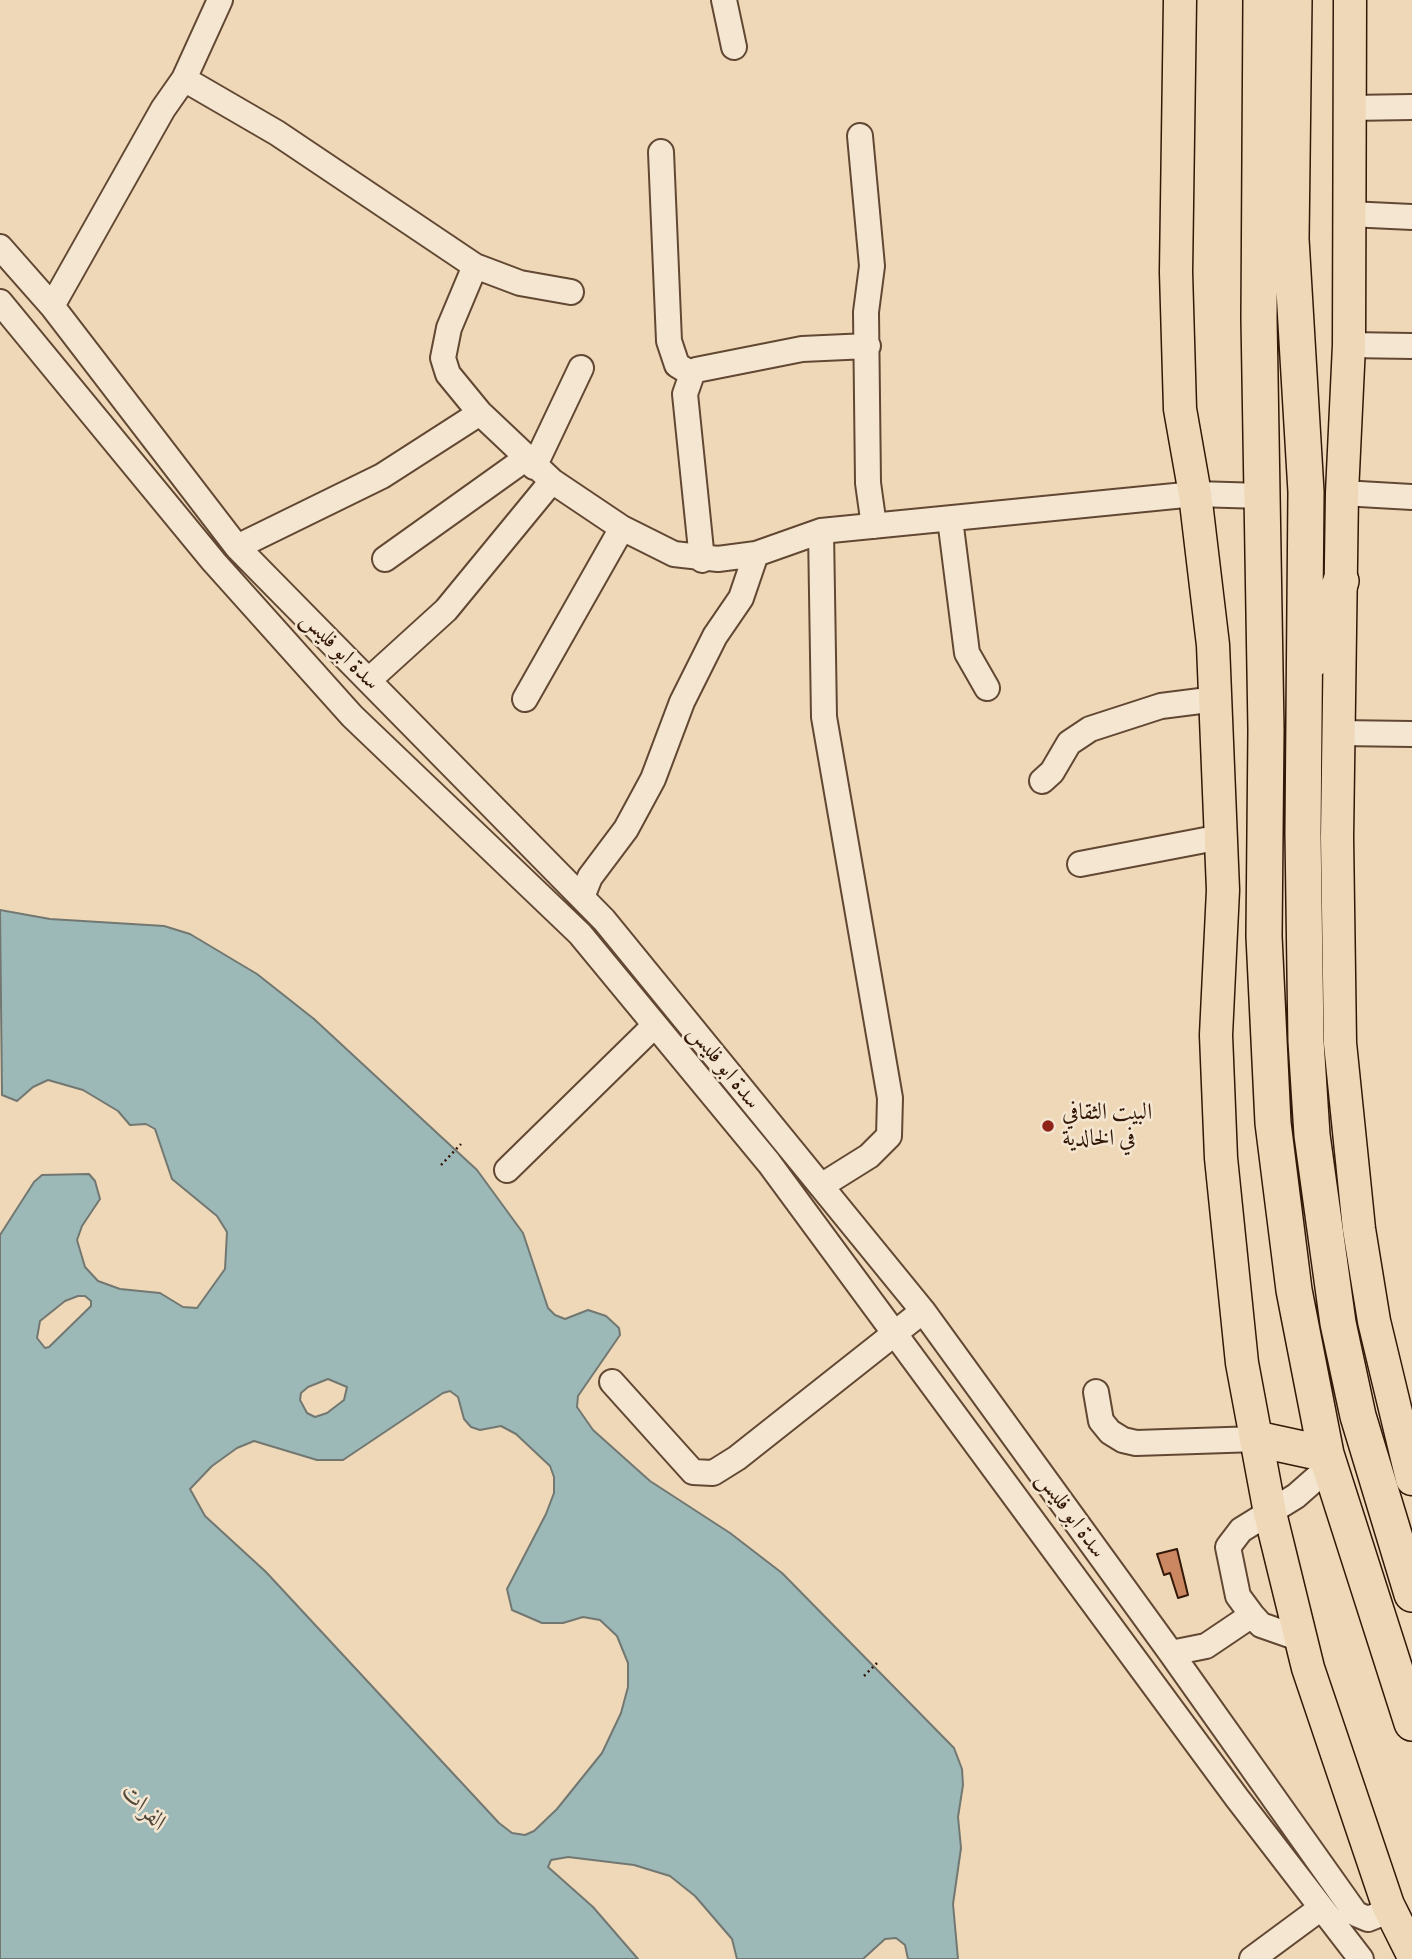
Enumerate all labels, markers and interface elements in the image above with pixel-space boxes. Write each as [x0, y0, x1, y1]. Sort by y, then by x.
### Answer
street label: سدة ابو فليس [295, 606, 385, 696]
street label: سدة ابو فليس [682, 1019, 766, 1115]
place label: البيت الثقافي في الخالدية [1062, 1099, 1152, 1153]
marker: البيت الثقافي في الخالدية [1040, 1118, 1056, 1134]
street label: سدة ابو فليس [1030, 1466, 1112, 1564]
water label: الفرات [115, 1779, 173, 1837]

